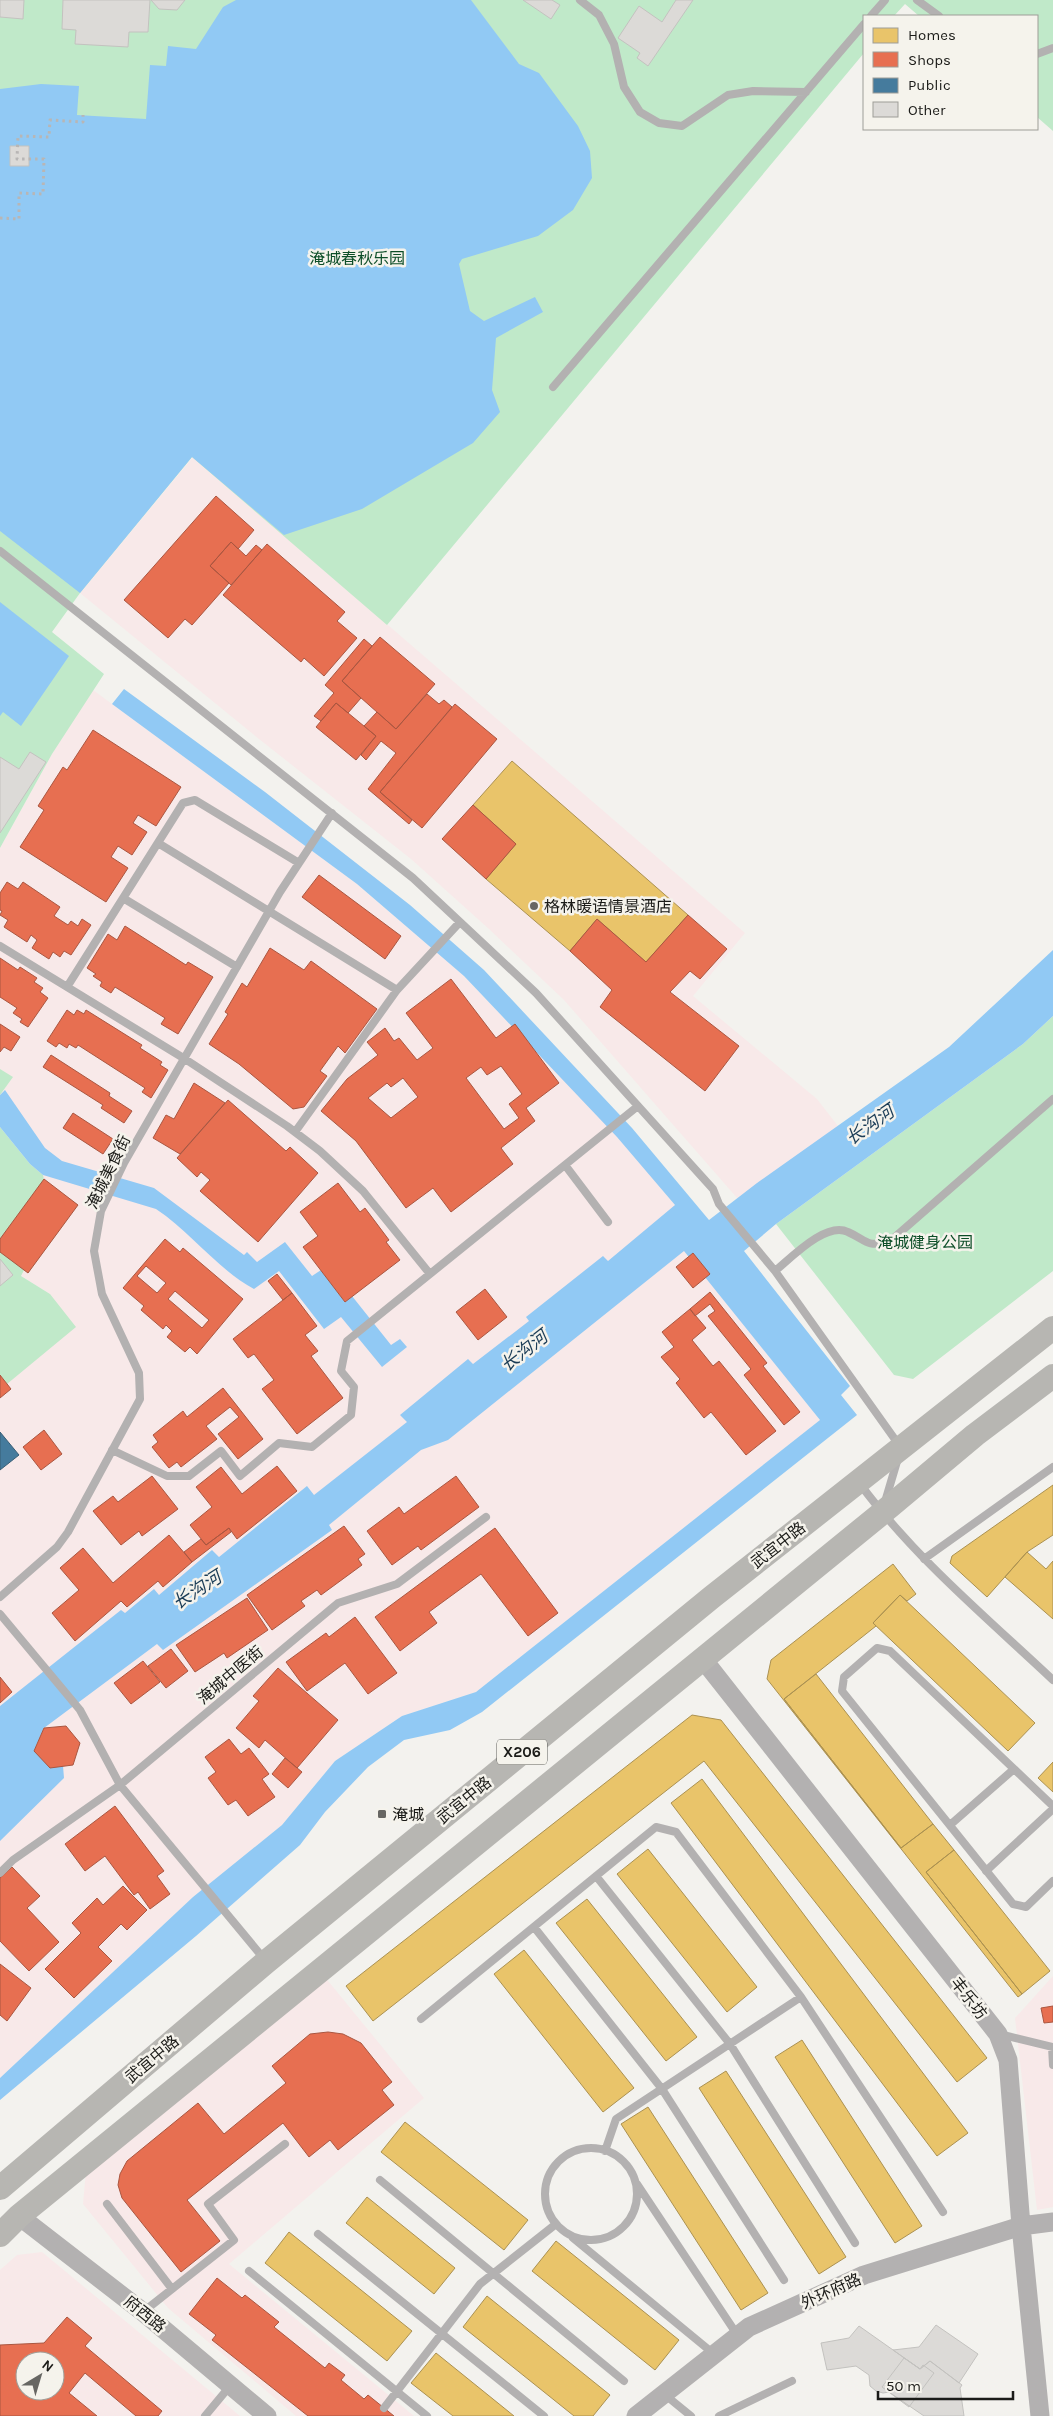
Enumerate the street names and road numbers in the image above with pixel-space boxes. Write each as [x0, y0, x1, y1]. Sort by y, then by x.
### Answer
street label: 淹城美食街 [82, 1132, 134, 1212]
street label: 武宜中路 [747, 1518, 809, 1572]
street label: 淹城中医街 [193, 1642, 267, 1708]
road number: X206 [497, 1740, 547, 1764]
street label: 武宜中路 [433, 1772, 495, 1828]
street label: 丰乐坊 [947, 1973, 991, 2023]
street label: 武宜中路 [121, 2031, 183, 2087]
street label: 外环府路 [798, 2269, 864, 2313]
street label: 府西路 [120, 2292, 170, 2336]

